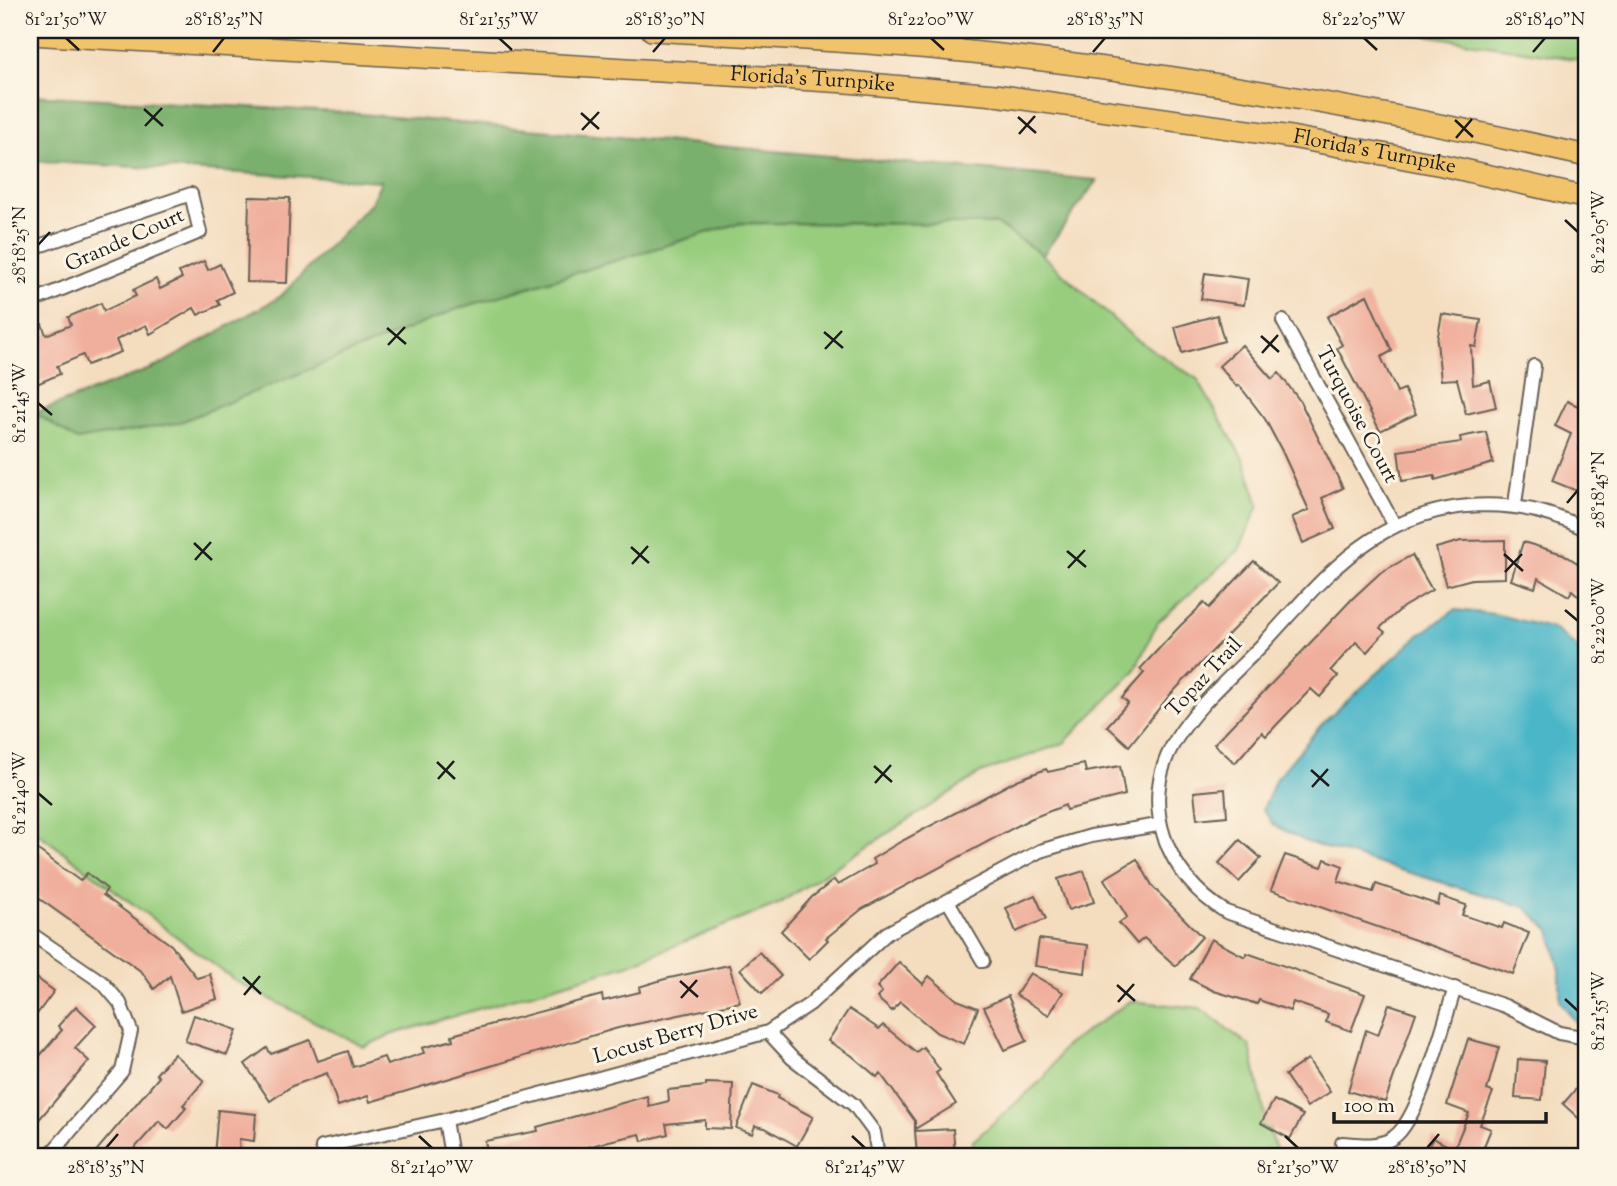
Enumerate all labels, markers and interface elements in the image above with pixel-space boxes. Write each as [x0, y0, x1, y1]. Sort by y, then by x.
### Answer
text: 81°21'50"W [25, 8, 107, 34]
text: 28°18'25"N [185, 8, 263, 34]
text: 81°21'55"W [459, 8, 539, 34]
text: 28°18'30"N [625, 8, 705, 34]
text: 81°22'00"W [888, 8, 974, 34]
text: 28°18'35"N [1066, 8, 1144, 34]
text: 81°22'05"W [1322, 8, 1406, 34]
text: 28°18'40"N [1505, 8, 1585, 34]
street label: Florida's Turnpike [729, 60, 896, 101]
street label: Florida's Turnpike [1291, 123, 1459, 183]
text: 81°22'05"W [1587, 190, 1613, 274]
street label: Grande Court [61, 201, 189, 281]
text: 28°18'25"N [8, 206, 34, 284]
street label: Turquoise Court [1307, 341, 1405, 489]
text: 81°21'45"W [8, 363, 34, 443]
text: 28°18'45"N [1587, 451, 1613, 529]
text: 81°22'00"W [1587, 578, 1613, 664]
street label: Topaz Trail [1160, 631, 1250, 725]
text: 81°21'40"W [8, 752, 34, 834]
text: 81°21'55"W [1587, 971, 1613, 1051]
street label: Locust Berry Drive [590, 997, 762, 1073]
scale bar [1334, 1081, 1545, 1125]
text: 100 m [1344, 1092, 1395, 1122]
text: 28°18'35"N [67, 1156, 145, 1182]
text: 81°21'40"W [391, 1156, 473, 1182]
text: 81°21'45"W [825, 1156, 905, 1182]
text: 81°21'50"W [1257, 1156, 1339, 1182]
text: 28°18'50"N [1387, 1156, 1467, 1182]

